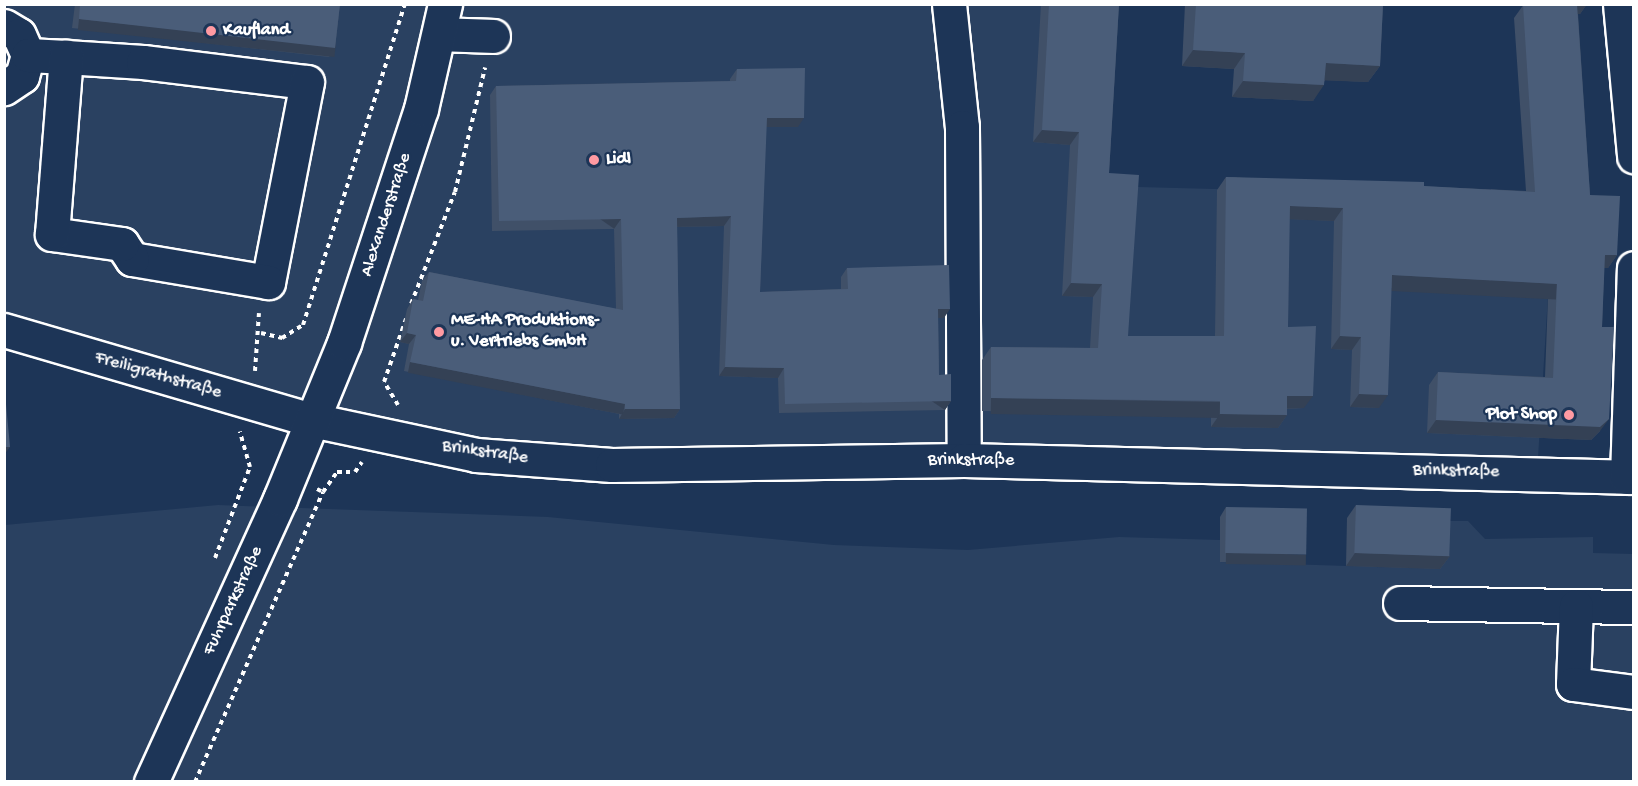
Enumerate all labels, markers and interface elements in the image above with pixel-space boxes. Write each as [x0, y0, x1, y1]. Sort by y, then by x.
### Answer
place label: Kaufland [223, 20, 290, 42]
marker: Kaufland [204, 24, 218, 38]
place label: Lidl [606, 149, 631, 171]
street label: Alexanderstraße [357, 150, 417, 280]
marker: Lidl [587, 153, 601, 167]
place label: ME-HA Produktions- u. Vertriebs GmbH [451, 311, 600, 354]
marker: ME-HA Produktions- u. Vertriebs GmbH [432, 325, 446, 339]
street label: Freiligrathstraße [92, 348, 224, 404]
place label: Plot Shop [1486, 404, 1557, 426]
marker: Plot Shop [1562, 408, 1576, 422]
street label: Brinkstraße [441, 436, 529, 470]
street label: Brinkstraße [928, 450, 1014, 472]
street label: Brinkstraße [1413, 460, 1499, 484]
street label: Fuhrparkstraße [199, 543, 269, 659]

